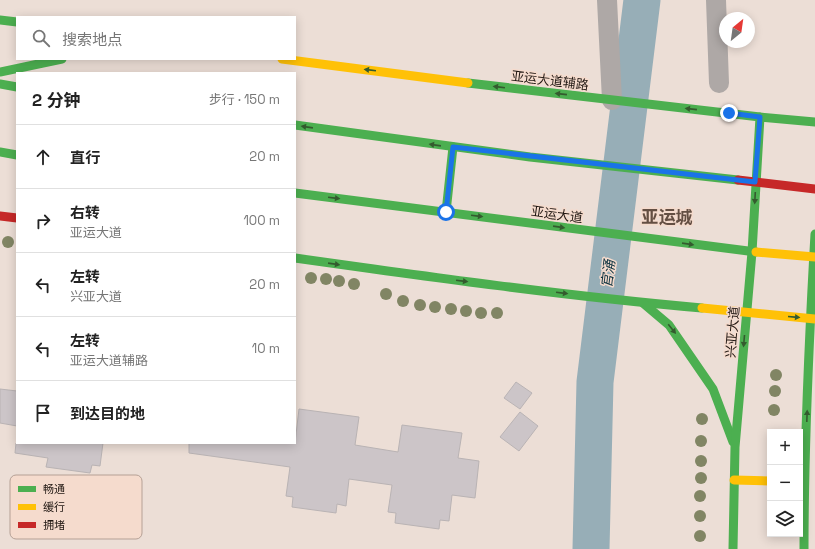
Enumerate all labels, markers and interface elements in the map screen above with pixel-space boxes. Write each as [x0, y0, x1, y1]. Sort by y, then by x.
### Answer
north arrow [719, 12, 755, 48]
search box [16, 16, 296, 60]
icon: search [30, 27, 52, 49]
text: 搜索地点 [62, 30, 122, 49]
one-way arrow [364, 67, 376, 73]
street label: 亚运大道辅路 [510, 67, 590, 94]
one-way arrow [493, 84, 505, 90]
text: 2 分钟 [32, 89, 80, 111]
text: 步行 · 150 m [209, 91, 280, 108]
one-way arrow [555, 91, 567, 98]
route end [720, 104, 738, 122]
one-way arrow [685, 105, 697, 112]
one-way arrow [301, 124, 313, 130]
one-way arrow [429, 142, 442, 148]
icon: ahead [32, 146, 54, 168]
text: 直行 [70, 148, 100, 167]
text: 20 m [249, 148, 280, 165]
one-way arrow [751, 192, 758, 204]
one-way arrow [328, 195, 340, 201]
street label: 亚运大道 [530, 202, 584, 227]
text: 右转 [70, 203, 100, 222]
route start [437, 203, 455, 221]
district label: 亚运城 [642, 206, 693, 228]
icon: right [32, 210, 54, 232]
text: 100 m [243, 212, 280, 229]
one-way arrow [470, 213, 483, 219]
text: 亚运大道 [70, 224, 122, 241]
one-way arrow [553, 224, 565, 230]
one-way arrow [682, 241, 694, 247]
water label: 官涌 [597, 257, 619, 289]
one-way arrow [328, 261, 340, 267]
text: 左转 [70, 267, 100, 286]
icon: left [32, 274, 54, 296]
text: 20 m [249, 276, 280, 293]
one-way arrow [456, 278, 469, 284]
text: 兴亚大道 [70, 288, 122, 305]
one-way arrow [556, 290, 568, 296]
street label: 兴亚大道 [722, 305, 743, 359]
one-way arrow [788, 314, 800, 321]
one-way arrow [667, 324, 676, 335]
text: 左转 [70, 331, 100, 350]
one-way arrow [741, 335, 747, 348]
icon: left [32, 338, 54, 360]
text: 10 m [252, 340, 280, 357]
text: 亚运大道辅路 [70, 352, 148, 369]
icon: arrive [32, 402, 54, 424]
text: 到达目的地 [70, 404, 145, 423]
one-way arrow [804, 409, 810, 422]
map controls [767, 429, 803, 537]
button: + [767, 429, 803, 465]
button: − [767, 465, 803, 501]
legend [10, 475, 142, 539]
text: 畅通 [43, 482, 65, 496]
text: 缓行 [43, 500, 65, 514]
button: layers [767, 501, 803, 537]
text: 拥堵 [43, 518, 65, 532]

